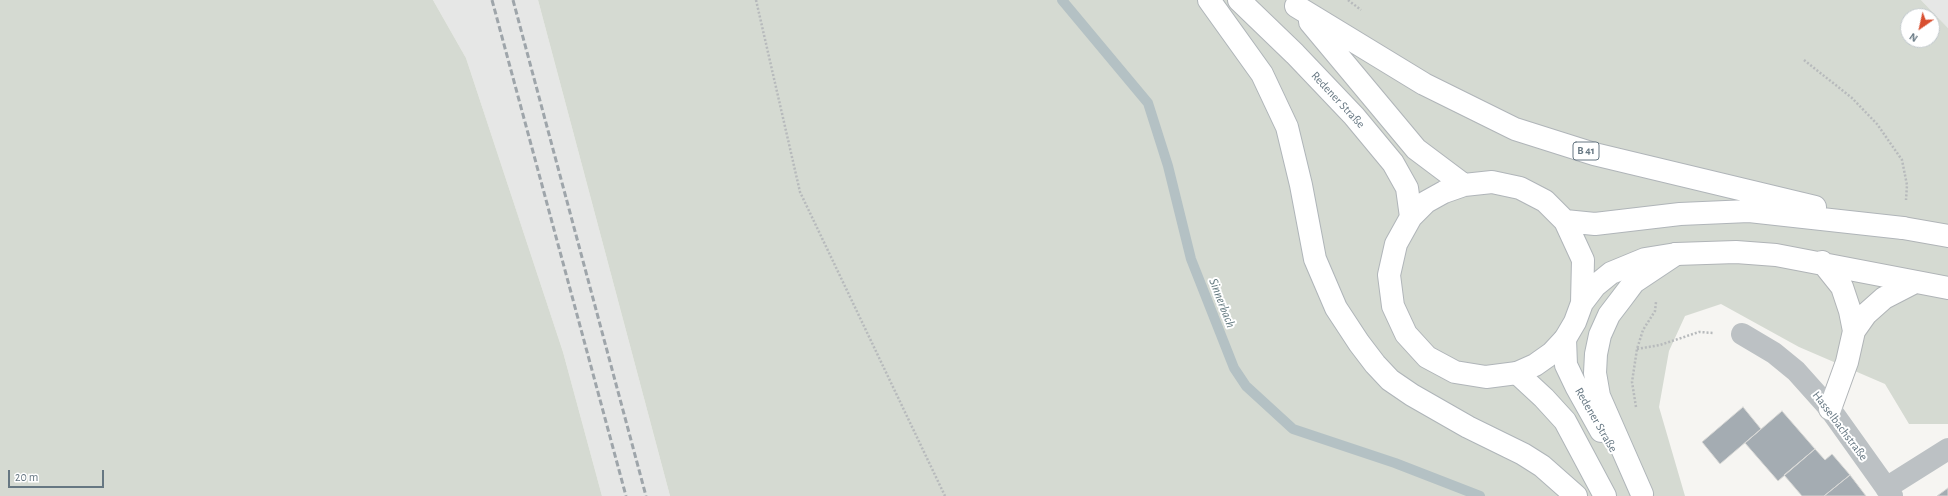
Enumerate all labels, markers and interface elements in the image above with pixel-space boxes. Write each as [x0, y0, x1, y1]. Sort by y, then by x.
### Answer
north arrow [1900, 8, 1940, 48]
text: N [1907, 31, 1920, 44]
street label: Redener Straße [1308, 69, 1368, 131]
road number: B 41 [1573, 142, 1599, 160]
water label: Sinnerbach [1205, 276, 1239, 330]
street label: Redener Straße [1572, 385, 1620, 455]
street label: Hasselbachstraße [1809, 388, 1871, 464]
scale bar [10, 462, 106, 488]
text: 20 m [15, 471, 38, 483]

